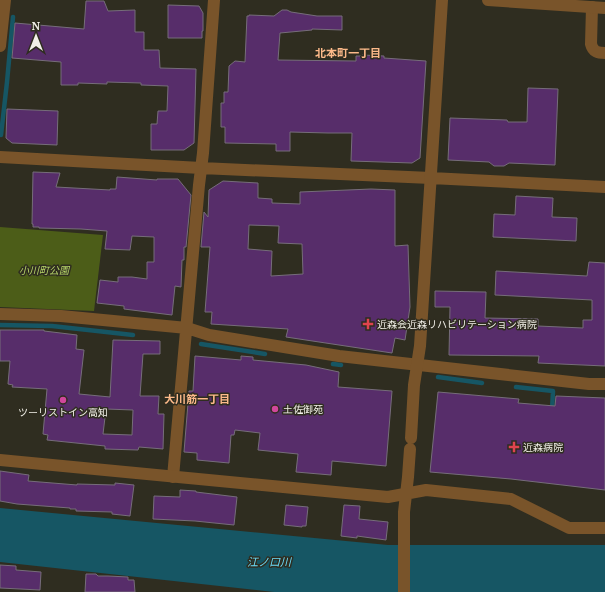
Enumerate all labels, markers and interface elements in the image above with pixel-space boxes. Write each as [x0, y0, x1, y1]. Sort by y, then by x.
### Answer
north arrow [16, 16, 56, 56]
text: N [32, 19, 41, 33]
district label: 北本町一丁目 [315, 46, 381, 60]
park label: 小川町公園 [19, 264, 71, 277]
marker: 近森会近森リハビリテーション病院 [362, 318, 374, 330]
place label: 近森会近森リハビリテーション病院 [377, 318, 537, 331]
district label: 大川筋一丁目 [164, 392, 230, 406]
marker: ツーリストイン高知 [58, 395, 68, 405]
place label: 土佐御苑 [283, 403, 323, 416]
marker: 土佐御苑 [270, 404, 280, 414]
place label: ツーリストイン高知 [18, 406, 108, 419]
marker: 近森病院 [508, 441, 520, 453]
place label: 近森病院 [523, 441, 563, 454]
water label: 江ノ口川 [247, 555, 292, 569]

